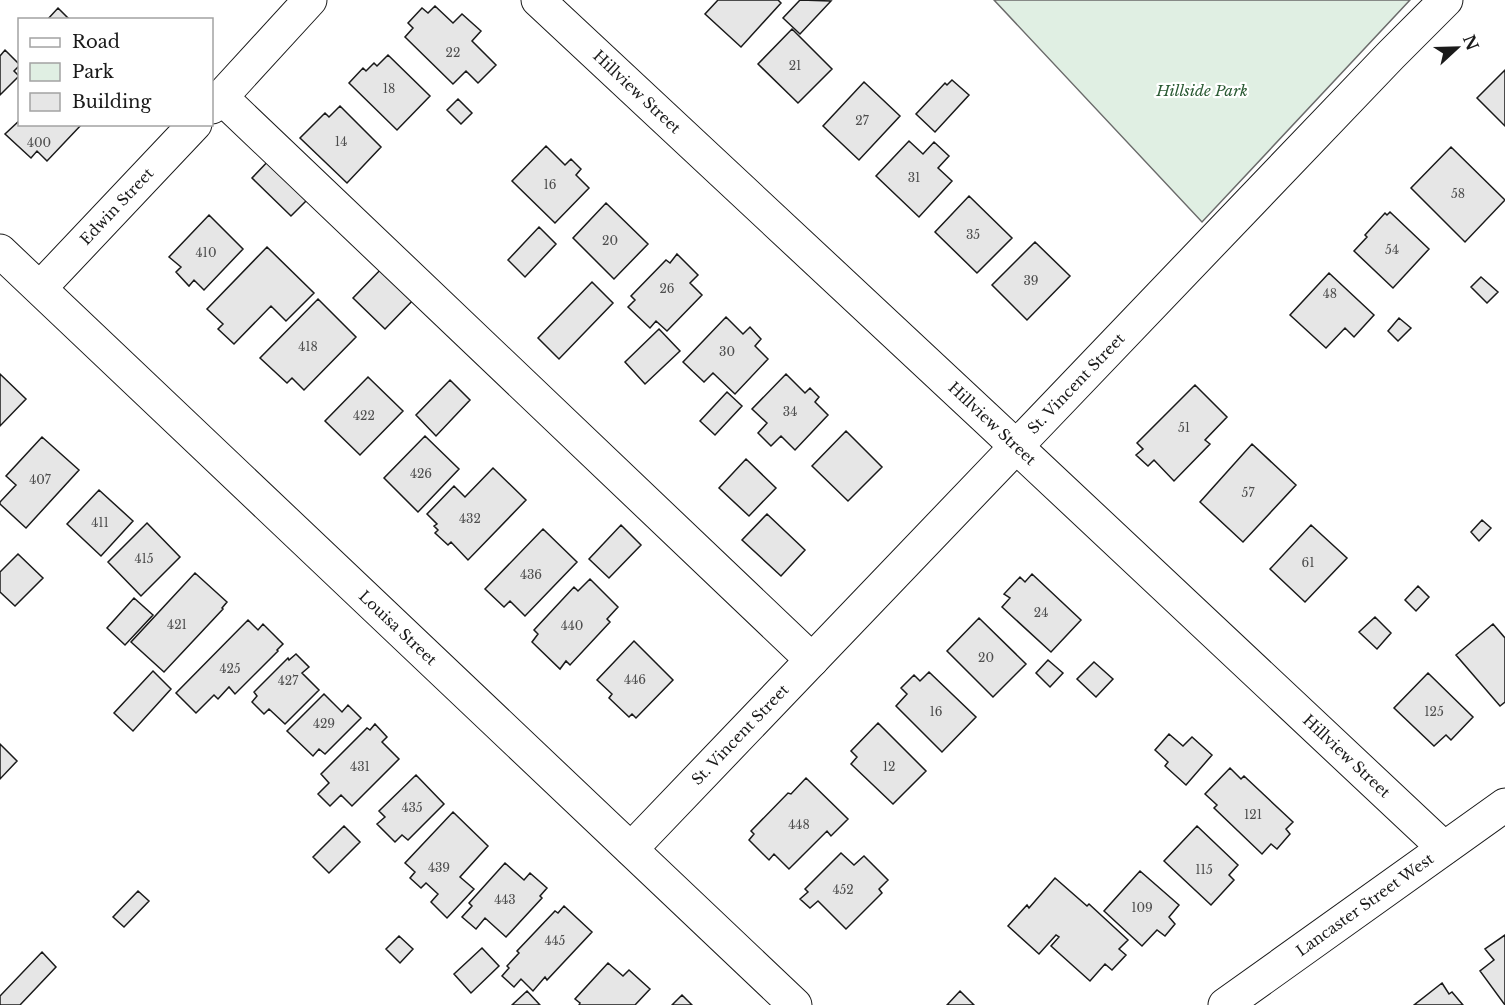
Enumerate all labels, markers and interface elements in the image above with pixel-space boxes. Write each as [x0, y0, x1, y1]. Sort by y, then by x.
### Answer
legend [18, 18, 213, 126]
north arrow [1427, 18, 1487, 78]
text: Road [72, 31, 120, 53]
text: N [1459, 32, 1483, 53]
house number: 22 [446, 45, 460, 60]
street label: Hillview Street [589, 46, 685, 138]
house number: 21 [789, 58, 801, 73]
text: Park [72, 61, 114, 83]
house number: 18 [383, 81, 395, 96]
park label: Hillside Park [1155, 81, 1248, 100]
text: Building [72, 91, 151, 113]
house number: 27 [855, 113, 870, 128]
house number: 14 [335, 134, 347, 149]
house number: 400 [27, 135, 51, 150]
street label: Edwin Street [76, 164, 158, 249]
house number: 31 [908, 170, 920, 185]
house number: 16 [543, 177, 557, 192]
house number: 58 [1451, 186, 1465, 201]
house number: 35 [966, 227, 980, 242]
house number: 20 [602, 233, 618, 248]
house number: 54 [1385, 242, 1399, 257]
house number: 410 [196, 245, 216, 260]
house number: 39 [1023, 273, 1039, 288]
house number: 26 [659, 281, 675, 296]
house number: 48 [1323, 286, 1337, 301]
street label: St. Vincent Street [1023, 329, 1129, 438]
house number: 418 [298, 339, 318, 354]
house number: 30 [719, 344, 735, 359]
street label: Hillview Street [944, 378, 1040, 469]
house number: 34 [783, 404, 797, 419]
house number: 422 [353, 408, 375, 423]
house number: 51 [1178, 420, 1190, 435]
house number: 426 [410, 466, 432, 481]
house number: 407 [29, 472, 52, 487]
house number: 57 [1242, 485, 1255, 500]
house number: 432 [459, 511, 481, 526]
house number: 411 [91, 515, 109, 530]
house number: 415 [134, 551, 154, 566]
house number: 61 [1301, 555, 1315, 570]
house number: 436 [520, 567, 542, 582]
street label: Louisa Street [355, 586, 441, 669]
house number: 24 [1034, 605, 1048, 620]
house number: 421 [167, 617, 187, 632]
house number: 440 [561, 618, 583, 633]
house number: 20 [978, 650, 994, 665]
house number: 425 [219, 661, 241, 676]
house number: 446 [624, 672, 646, 687]
house number: 427 [278, 673, 299, 688]
street label: St. Vincent Street [687, 680, 793, 789]
house number: 16 [929, 704, 943, 719]
house number: 125 [1424, 704, 1444, 719]
street label: Hillview Street [1299, 710, 1395, 802]
house number: 429 [313, 716, 335, 731]
house number: 431 [350, 759, 370, 774]
house number: 12 [883, 759, 895, 774]
house number: 435 [401, 800, 423, 815]
house number: 121 [1244, 807, 1262, 822]
house number: 448 [788, 817, 810, 832]
street label: Lancaster Street West [1292, 849, 1437, 960]
house number: 439 [428, 860, 450, 875]
house number: 115 [1195, 862, 1213, 877]
house number: 452 [832, 882, 854, 897]
house number: 443 [494, 892, 516, 907]
house number: 109 [1131, 900, 1153, 915]
house number: 445 [545, 933, 566, 948]

